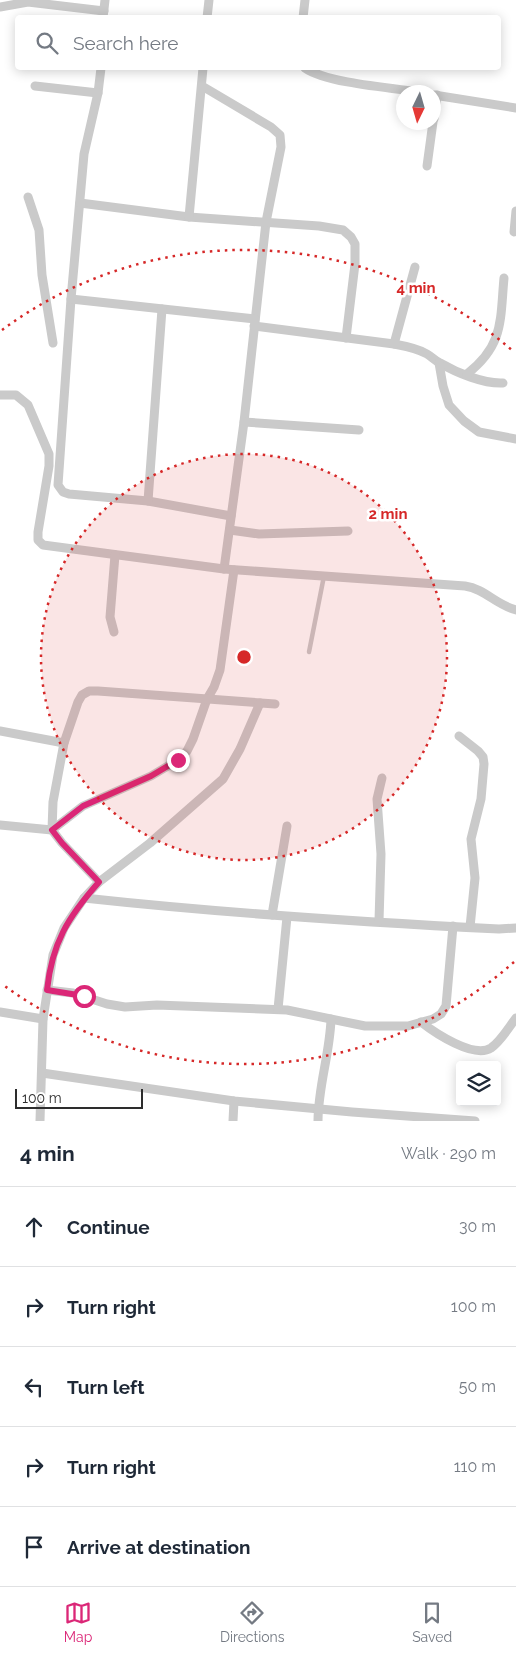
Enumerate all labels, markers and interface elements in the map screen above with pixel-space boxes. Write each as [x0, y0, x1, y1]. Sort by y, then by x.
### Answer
search box [15, 15, 501, 70]
icon: search [33, 29, 61, 57]
text: Search here [73, 32, 179, 54]
north arrow [396, 85, 441, 130]
text: 4 min [396, 279, 436, 297]
text: 2 min [369, 505, 407, 523]
centre of rings [235, 648, 253, 666]
route end [167, 749, 190, 772]
route start [73, 985, 96, 1008]
map controls [456, 1061, 501, 1106]
button: layers [456, 1061, 501, 1106]
scale bar [15, 1086, 142, 1109]
text: 100 m [22, 1090, 62, 1106]
text: 4 min [20, 1141, 75, 1166]
text: Walk · 290 m [401, 1144, 496, 1163]
icon: ahead [20, 1213, 48, 1241]
text: Continue [67, 1216, 150, 1238]
text: 30 m [459, 1217, 496, 1236]
icon: right [20, 1293, 48, 1321]
text: Turn right [67, 1296, 156, 1318]
text: 100 m [451, 1297, 496, 1316]
icon: left [20, 1373, 48, 1401]
text: Turn left [67, 1376, 144, 1398]
text: 50 m [459, 1377, 496, 1396]
icon: right [20, 1453, 48, 1481]
text: Turn right [67, 1456, 156, 1478]
text: 110 m [454, 1457, 496, 1476]
icon: arrive [20, 1533, 48, 1561]
text: Arrive at destination [67, 1536, 251, 1558]
tab: Map [64, 1599, 92, 1645]
tab: Directions [220, 1599, 285, 1645]
tab: Saved [412, 1599, 452, 1645]

